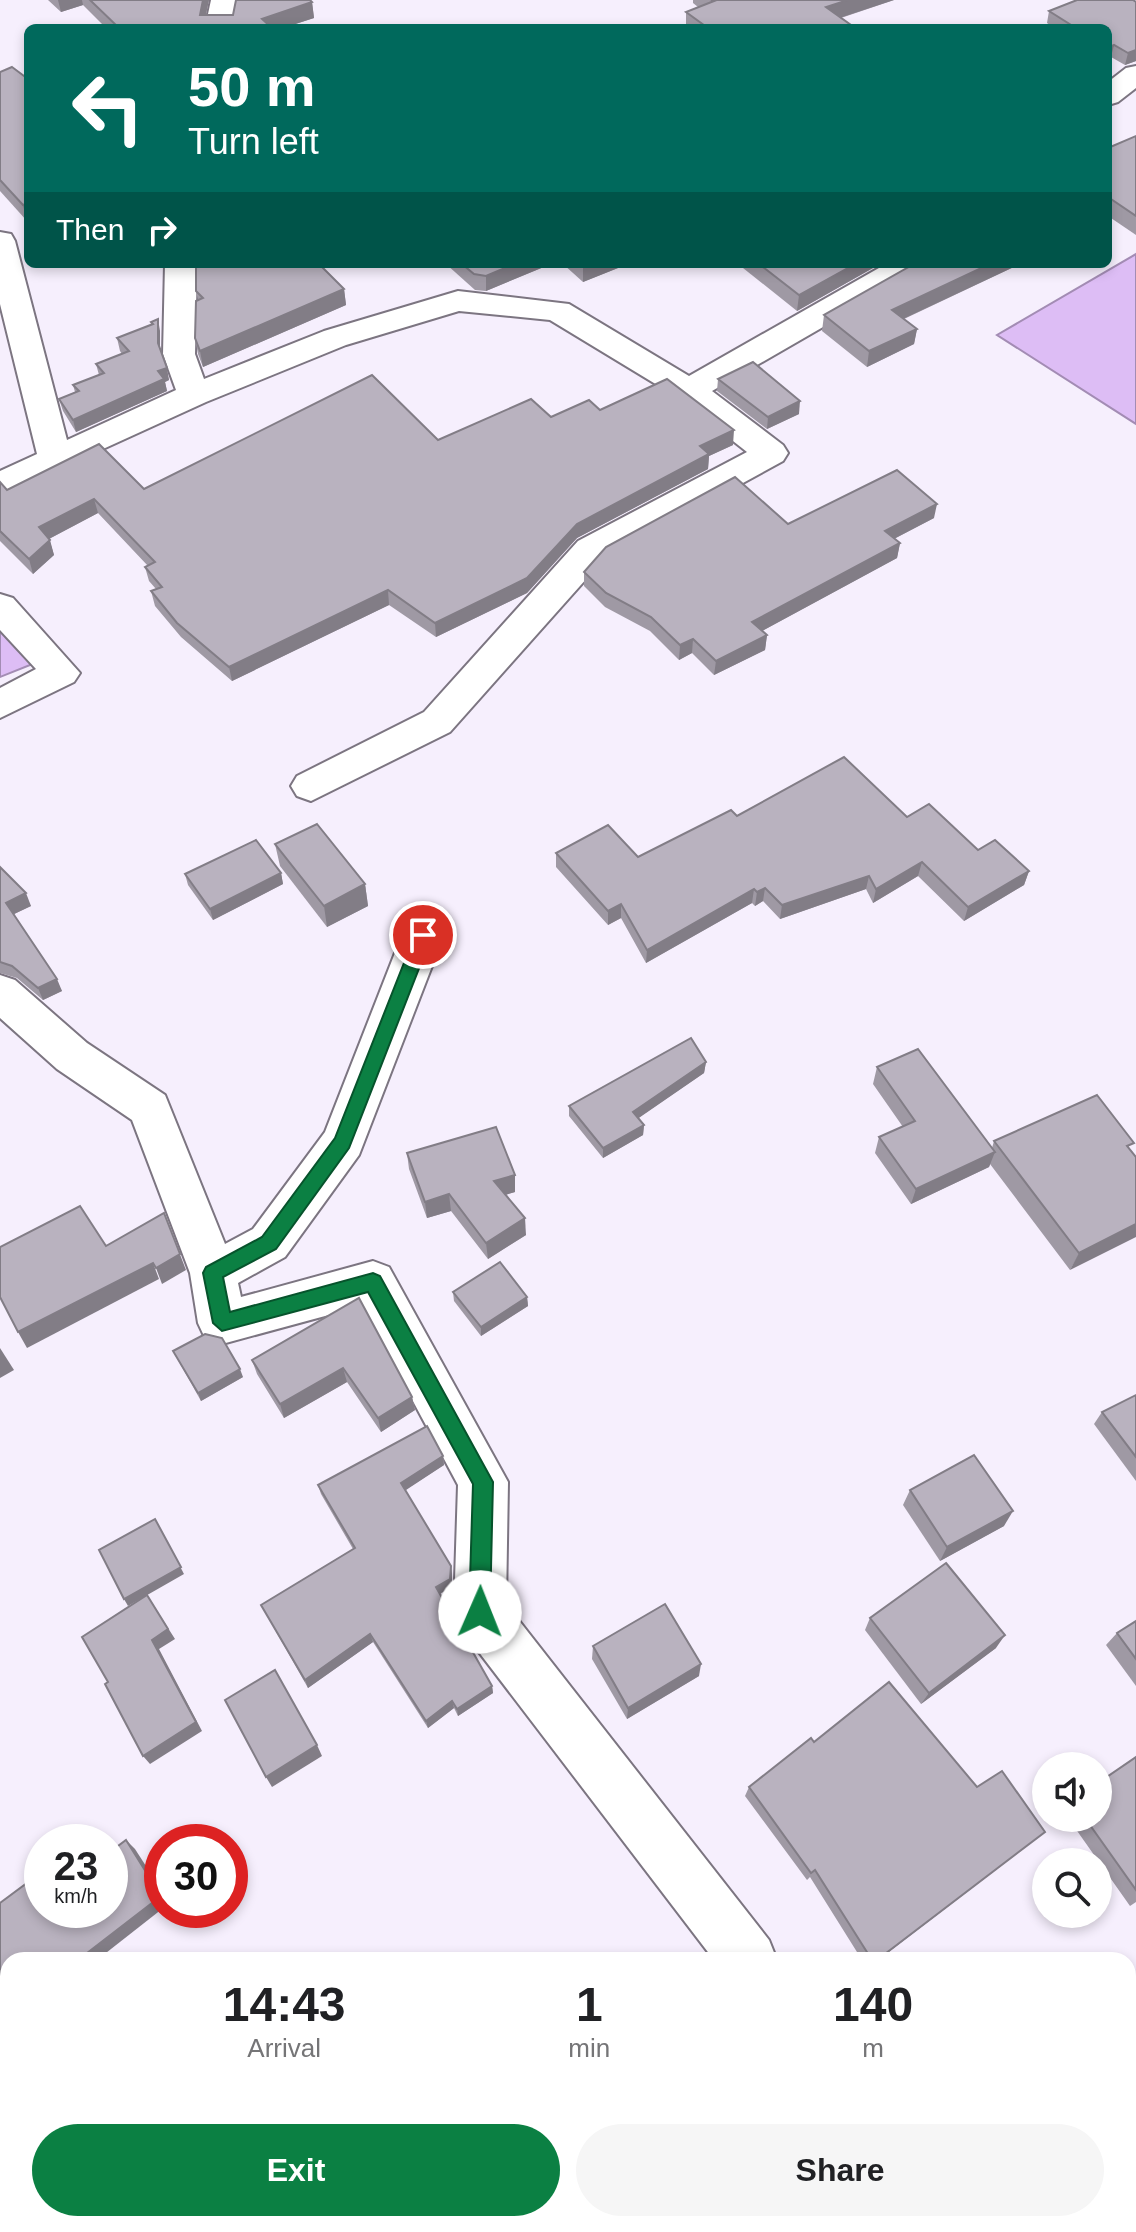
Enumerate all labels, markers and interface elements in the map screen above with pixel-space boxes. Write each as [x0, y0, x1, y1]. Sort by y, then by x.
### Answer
text: 50 m [188, 55, 316, 118]
icon: left [56, 56, 160, 160]
text: Turn left [188, 121, 319, 162]
icon: right [140, 208, 184, 252]
text: Then [56, 213, 124, 246]
pin [389, 901, 457, 969]
icon: arrive [401, 913, 445, 957]
position arrow [438, 1570, 522, 1654]
map controls [1032, 1752, 1112, 1928]
button: sound [1032, 1752, 1112, 1832]
speed limit sign: 30 [144, 1824, 248, 1928]
text: 23 [54, 1844, 98, 1888]
button: search [1032, 1848, 1112, 1928]
text: km/h [54, 1885, 98, 1907]
text: 14:43 [223, 1978, 346, 2031]
text: 1 [576, 1978, 603, 2031]
text: 140 [833, 1978, 913, 2031]
text: Arrival [247, 2033, 321, 2063]
text: min [568, 2033, 610, 2063]
text: m [862, 2033, 884, 2063]
button: Exit [32, 2124, 560, 2216]
button: Share [576, 2124, 1104, 2216]

